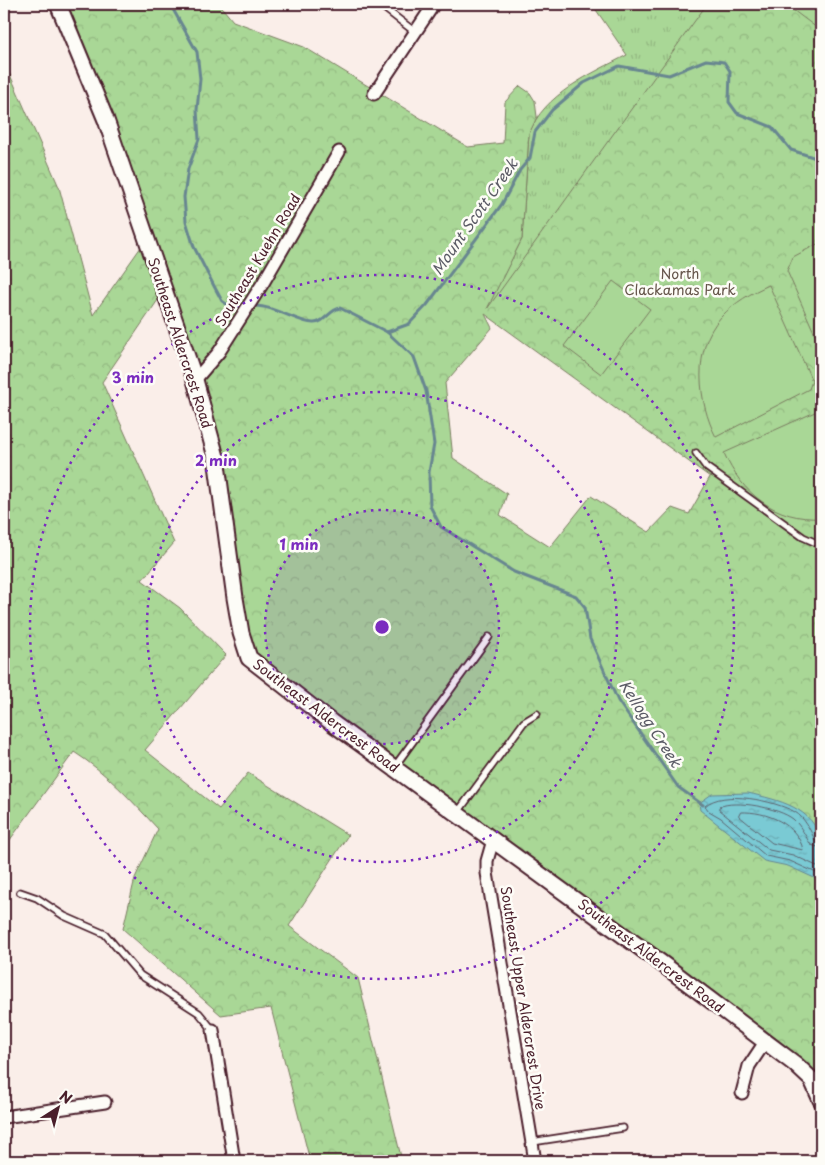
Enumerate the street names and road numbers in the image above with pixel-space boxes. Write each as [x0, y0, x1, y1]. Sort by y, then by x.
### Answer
street label: Southeast Kuehn Road [210, 189, 306, 330]
street label: Southeast Aldercrest Road [143, 255, 218, 431]
street label: Southeast Aldercrest Road [249, 654, 404, 778]
street label: Southeast Upper Aldercrest Drive [495, 885, 552, 1111]
street label: Southeast Aldercrest Road [574, 894, 729, 1018]

